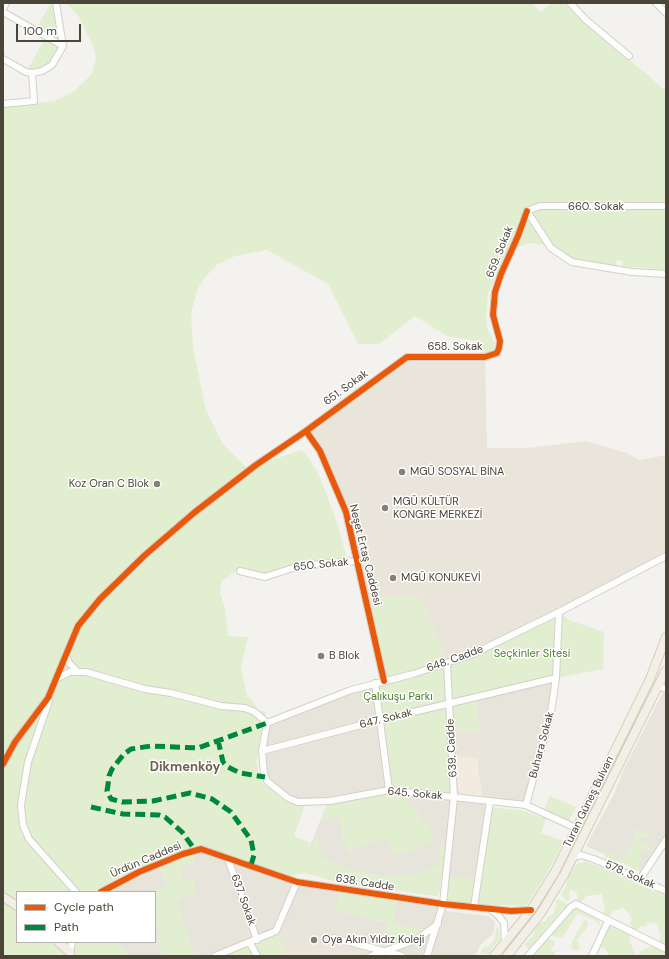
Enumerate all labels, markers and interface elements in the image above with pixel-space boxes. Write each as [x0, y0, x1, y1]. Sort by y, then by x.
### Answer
scale bar [18, 16, 83, 42]
text: 100 m [23, 23, 57, 39]
street label: 660. Sokak [568, 200, 624, 214]
street label: 659. Sokak [484, 224, 516, 280]
street label: 658. Sokak [427, 340, 483, 354]
street label: 651. Sokak [321, 367, 371, 409]
place label: MGÜ SOSYAL BİNA [410, 465, 504, 479]
marker: MGÜ SOSYAL BİNA [397, 467, 407, 477]
place label: Koz Oran C Blok [69, 477, 149, 491]
marker: Koz Oran C Blok [152, 479, 162, 489]
place label: MGÜ KÜLTÜR KONGRE MERKEZİ [393, 495, 482, 521]
street label: Neşet Ertaş Caddesi [346, 503, 384, 607]
marker: MGÜ KÜLTÜR KONGRE MERKEZİ [380, 503, 390, 513]
street label: 650. Sokak [293, 556, 349, 574]
place label: MGÜ KONUKEVİ [401, 571, 481, 585]
marker: MGÜ KONUKEVİ [388, 573, 398, 583]
street label: 648. Cadde [425, 643, 485, 675]
park label: Seçkinler Sitesi [494, 647, 570, 661]
place label: B Blok [329, 649, 360, 663]
marker: B Blok [316, 651, 326, 661]
park label: Çalıkuşu Parkı [363, 690, 433, 704]
street label: 647. Sokak [358, 706, 414, 732]
street label: Buhara Sokak [527, 710, 557, 780]
street label: 639. Cadde [444, 718, 460, 778]
street label: Turan Güneş Bulvarı [561, 754, 617, 850]
district label: Dikmenköy [150, 760, 220, 776]
street label: 645. Sokak [387, 785, 443, 803]
street label: Ürdün Caddesi [109, 839, 183, 881]
street label: 578. Sokak [603, 858, 657, 892]
street label: 638. Cadde [335, 872, 395, 894]
street label: 637. Sokak [228, 873, 258, 927]
legend [16, 891, 156, 943]
text: Cycle path [54, 899, 114, 915]
text: Path [54, 919, 79, 935]
place label: Oya Akın Yıldız Koleji [322, 933, 425, 947]
marker: Oya Akın Yıldız Koleji [309, 935, 319, 945]

